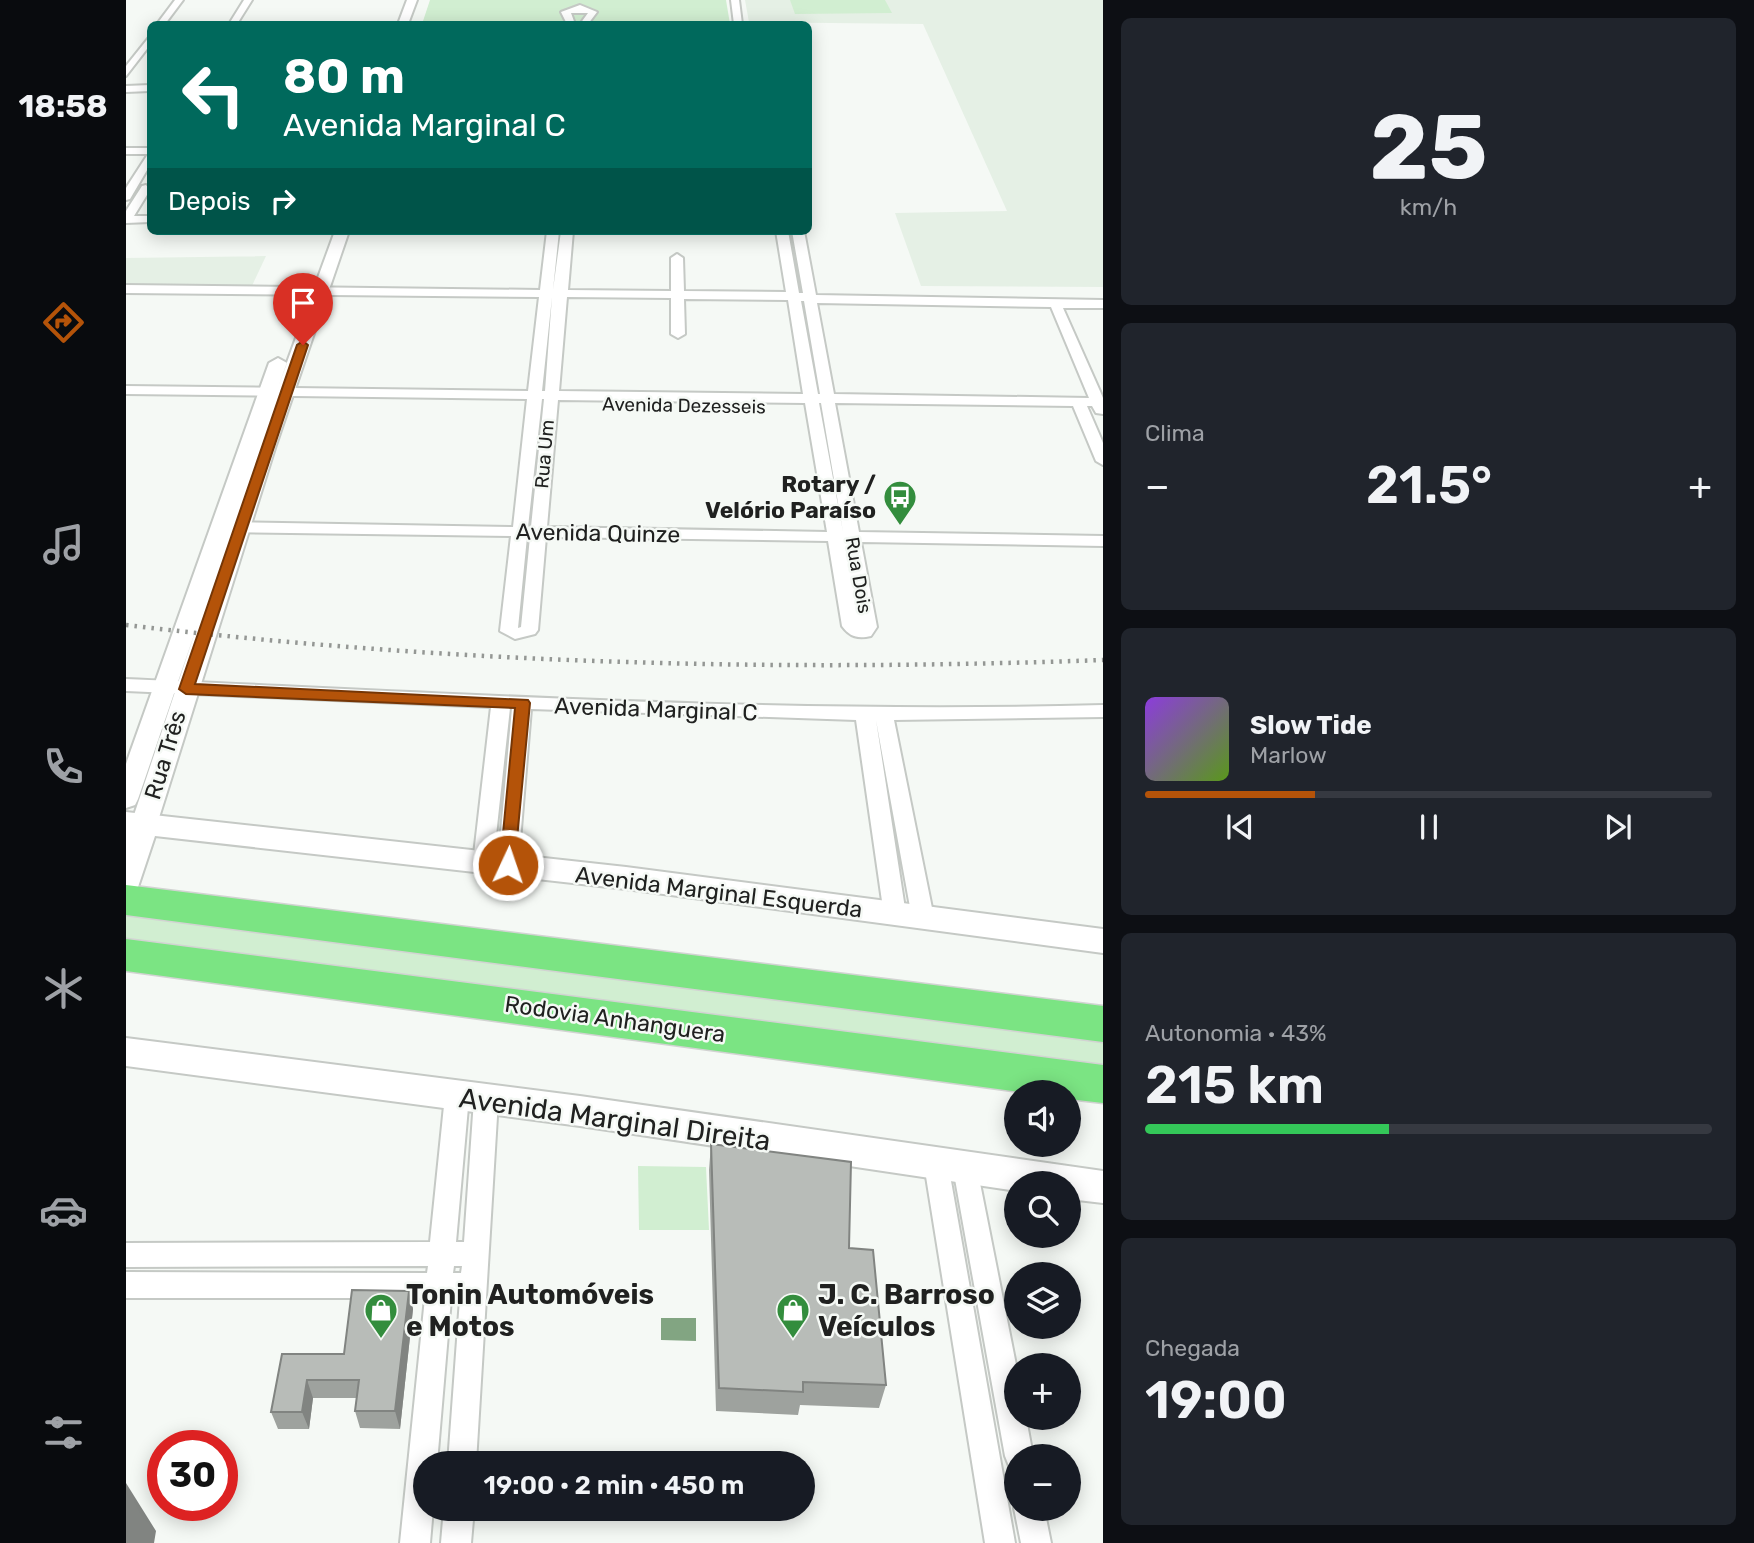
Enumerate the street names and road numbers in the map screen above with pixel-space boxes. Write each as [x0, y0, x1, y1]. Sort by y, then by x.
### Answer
street label: Avenida Dezesseis [602, 393, 766, 418]
street label: Rua Um [530, 419, 559, 490]
street label: Avenida Quinze [515, 518, 681, 548]
street label: Rua Dois [840, 535, 877, 615]
street label: Avenida Marginal C [554, 691, 758, 727]
street label: Rua Três [138, 707, 192, 803]
street label: Avenida Marginal Esquerda [574, 860, 864, 924]
street label: Rodovia Anhanguera [503, 990, 727, 1048]
street label: Avenida Marginal Direita [457, 1081, 773, 1158]

